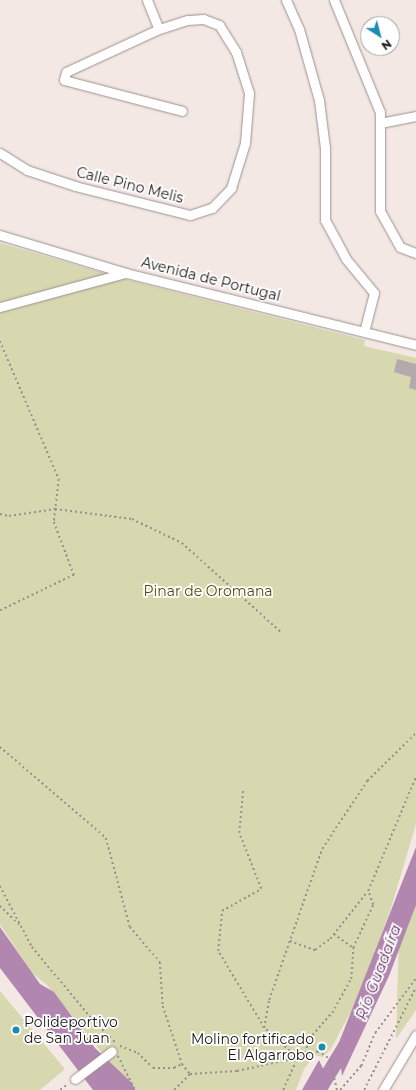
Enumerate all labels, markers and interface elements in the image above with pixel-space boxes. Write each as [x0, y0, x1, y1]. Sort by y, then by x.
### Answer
north arrow [360, 16, 400, 56]
text: N [379, 37, 394, 53]
street label: Calle Pino Melis [75, 164, 185, 206]
street label: Avenida de Portugal [140, 254, 282, 304]
park label: Pinar de Oromana [143, 583, 273, 599]
water label: Río Guadaíra [352, 922, 404, 1022]
place label: Polideportivo de San Juan [24, 1014, 118, 1046]
marker: Polideportivo de San Juan [11, 1025, 21, 1035]
place label: Molino fortificado El Algarrobo [191, 1031, 314, 1064]
marker: Molino fortificado El Algarrobo [317, 1042, 327, 1052]

